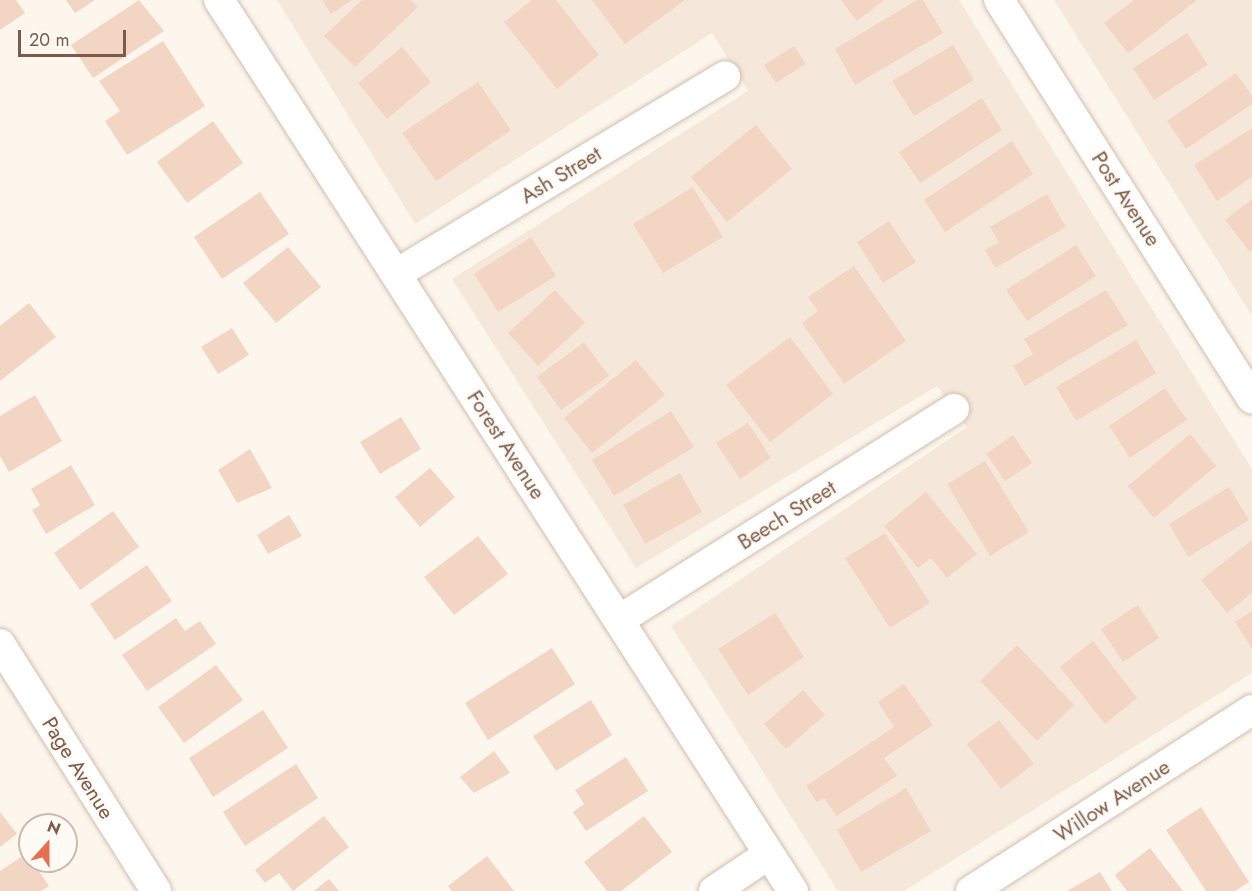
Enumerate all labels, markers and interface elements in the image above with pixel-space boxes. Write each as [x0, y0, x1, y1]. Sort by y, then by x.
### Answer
scale bar [21, 18, 129, 56]
text: 20 m [29, 27, 69, 53]
street label: Ash Street [516, 141, 606, 209]
street label: Post Avenue [1086, 147, 1166, 251]
street label: Forest Avenue [462, 386, 550, 504]
street label: Beech Street [733, 475, 841, 555]
street label: Page Avenue [37, 712, 119, 824]
street label: Willow Avenue [1049, 754, 1175, 848]
north arrow [18, 813, 78, 873]
text: N [44, 815, 64, 841]

